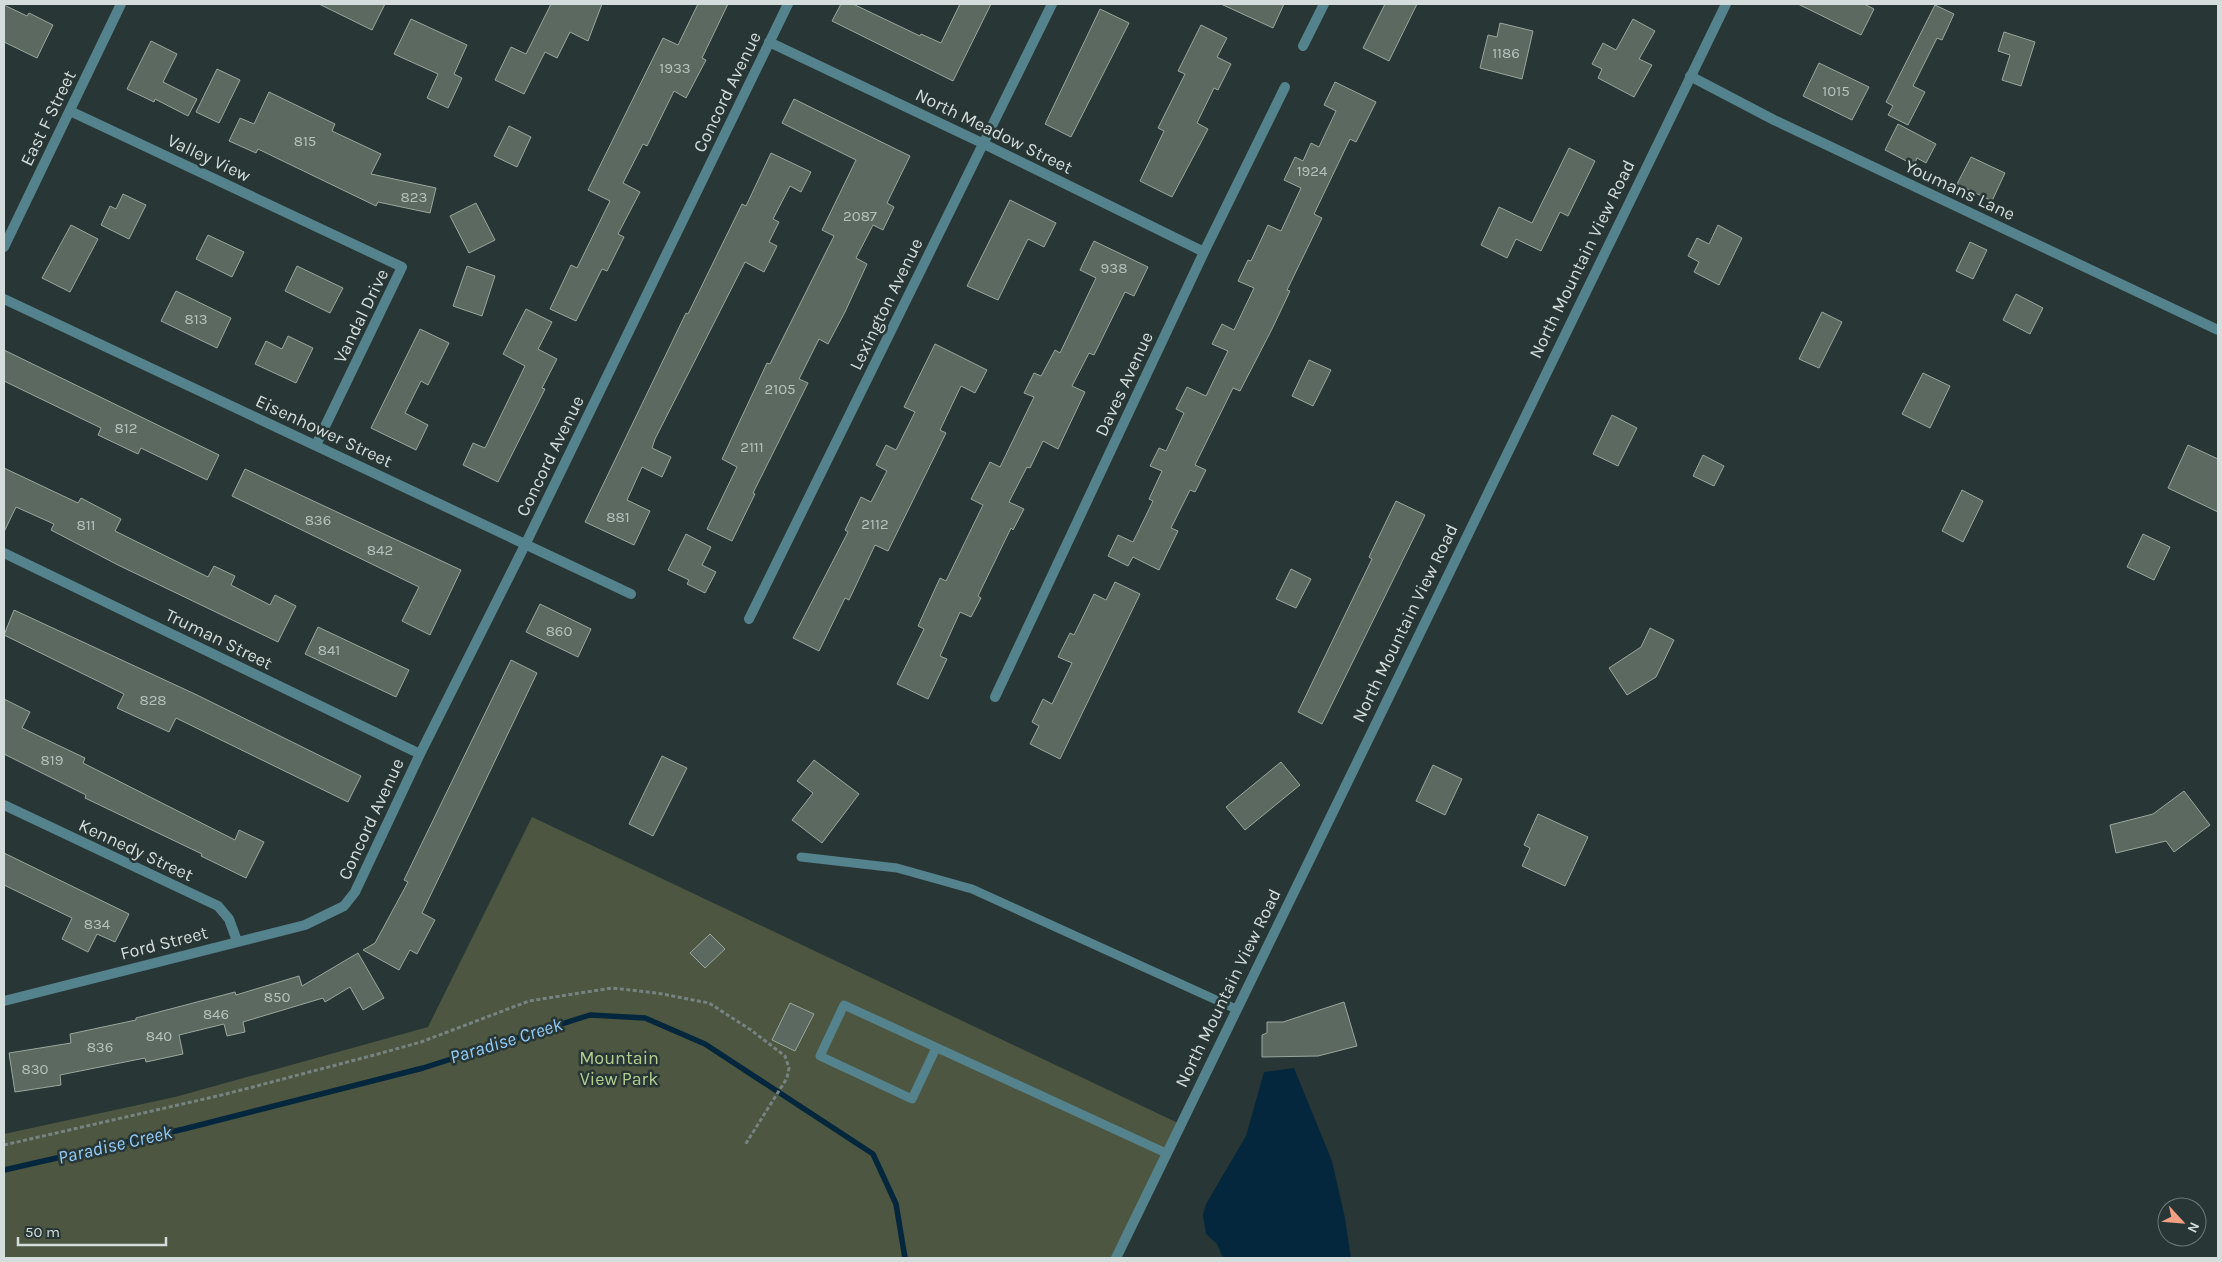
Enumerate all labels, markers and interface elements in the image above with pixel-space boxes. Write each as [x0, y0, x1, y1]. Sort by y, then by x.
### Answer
street label: Concord Avenue [688, 28, 766, 156]
house number: 1186 [1492, 44, 1520, 62]
house number: 1933 [659, 59, 691, 77]
street label: East F Street [15, 66, 81, 169]
house number: 1015 [1822, 82, 1850, 100]
street label: North Meadow Street [912, 83, 1076, 179]
street label: Valley View [164, 129, 254, 187]
house number: 815 [294, 132, 316, 150]
street label: Youmans Lane [1901, 155, 2019, 225]
street label: North Mountain View Road [1524, 156, 1640, 362]
house number: 1924 [1297, 162, 1328, 180]
house number: 823 [401, 188, 427, 206]
house number: 2087 [843, 207, 877, 225]
street label: Lexington Avenue [844, 234, 928, 374]
house number: 938 [1101, 259, 1127, 277]
street label: Vandal Drive [329, 265, 393, 367]
house number: 813 [184, 310, 208, 328]
street label: Daves Avenue [1090, 328, 1158, 440]
house number: 2105 [764, 380, 796, 398]
street label: Eisenhower Street [252, 390, 396, 472]
street label: Concord Avenue [511, 392, 589, 520]
house number: 812 [115, 419, 137, 437]
house number: 2111 [740, 438, 764, 456]
house number: 881 [606, 508, 630, 526]
house number: 836 [305, 511, 331, 529]
house number: 2112 [861, 515, 889, 533]
house number: 811 [76, 516, 96, 534]
street label: North Mountain View Road [1347, 520, 1463, 726]
house number: 842 [367, 541, 393, 559]
street label: Truman Street [162, 604, 276, 674]
house number: 860 [546, 622, 572, 640]
house number: 841 [318, 641, 340, 659]
house number: 828 [139, 691, 167, 709]
house number: 819 [41, 751, 63, 769]
street label: Concord Avenue [333, 755, 409, 883]
street label: Kennedy Street [75, 814, 197, 886]
street label: North Mountain View Road [1170, 885, 1286, 1091]
house number: 834 [84, 915, 111, 933]
street label: Ford Street [118, 921, 210, 965]
house number: 850 [264, 988, 290, 1006]
house number: 846 [203, 1005, 229, 1023]
water label: Paradise Creek [447, 1013, 565, 1069]
house number: 840 [146, 1027, 172, 1045]
house number: 836 [87, 1038, 113, 1056]
park label: Mountain View Park [579, 1047, 659, 1090]
house number: 830 [22, 1060, 49, 1078]
water label: Paradise Creek [56, 1121, 175, 1169]
north arrow [2157, 1197, 2207, 1247]
scale bar [18, 1214, 165, 1246]
text: N [2183, 1219, 2203, 1236]
text: 50 m [25, 1223, 60, 1241]

